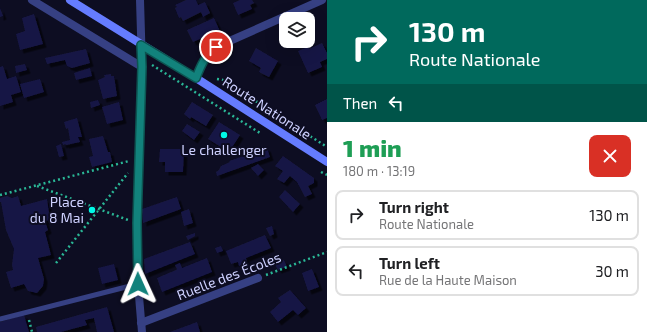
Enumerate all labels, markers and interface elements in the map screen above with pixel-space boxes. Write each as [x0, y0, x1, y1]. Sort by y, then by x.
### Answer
map controls [279, 12, 315, 48]
button: layers [279, 12, 315, 48]
text: 130 m [409, 14, 485, 48]
icon: right [343, 16, 395, 68]
pin [199, 30, 233, 64]
icon: arrive [205, 36, 227, 58]
text: Route Nationale [409, 48, 541, 70]
street label: Route Nationale [220, 73, 315, 143]
icon: left [385, 92, 407, 114]
text: Then [343, 94, 377, 112]
marker: Le challenger [219, 130, 229, 140]
text: 1 min [343, 133, 402, 162]
button: close [589, 135, 631, 177]
place label: Le challenger [181, 141, 267, 158]
text: 180 m · 13:19 [343, 163, 415, 179]
place label: Place du 8 Mai [30, 193, 84, 226]
text: Turn right [379, 198, 449, 216]
icon: right [345, 204, 367, 226]
marker: Place du 8 Mai [87, 205, 97, 215]
text: 130 m [589, 206, 629, 224]
text: Route Nationale [379, 216, 474, 232]
street label: Ruelle des Écoles [174, 248, 283, 303]
text: Turn left [379, 254, 440, 272]
icon: left [345, 260, 367, 282]
text: 30 m [595, 262, 629, 280]
position arrow [117, 263, 159, 305]
text: Rue de la Haute Maison [379, 272, 517, 288]

